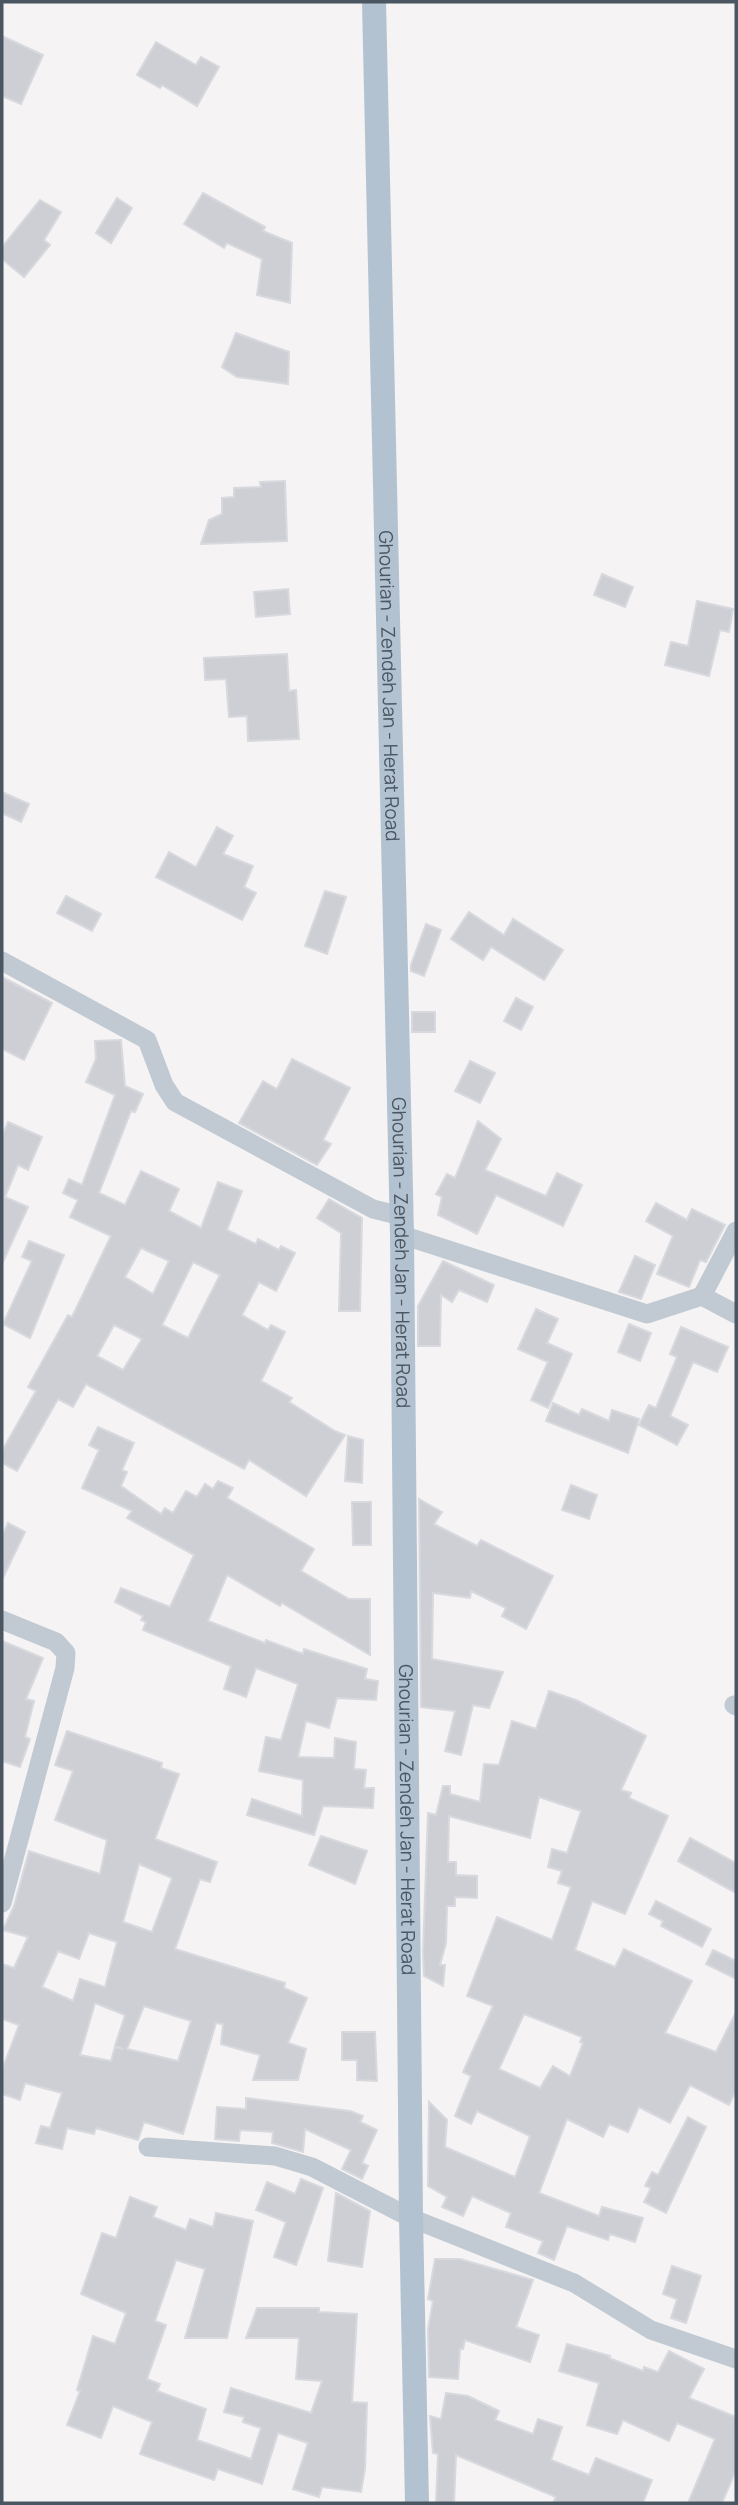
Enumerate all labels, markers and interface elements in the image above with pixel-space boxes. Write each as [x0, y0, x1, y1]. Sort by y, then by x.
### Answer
street label: Ghourian - Zendeh Jan - Herat Road [373, 530, 406, 842]
street label: Ghourian - Zendeh Jan - Herat Road [386, 1097, 417, 1408]
street label: Ghourian - Zendeh Jan - Herat Road [393, 1664, 422, 1975]

